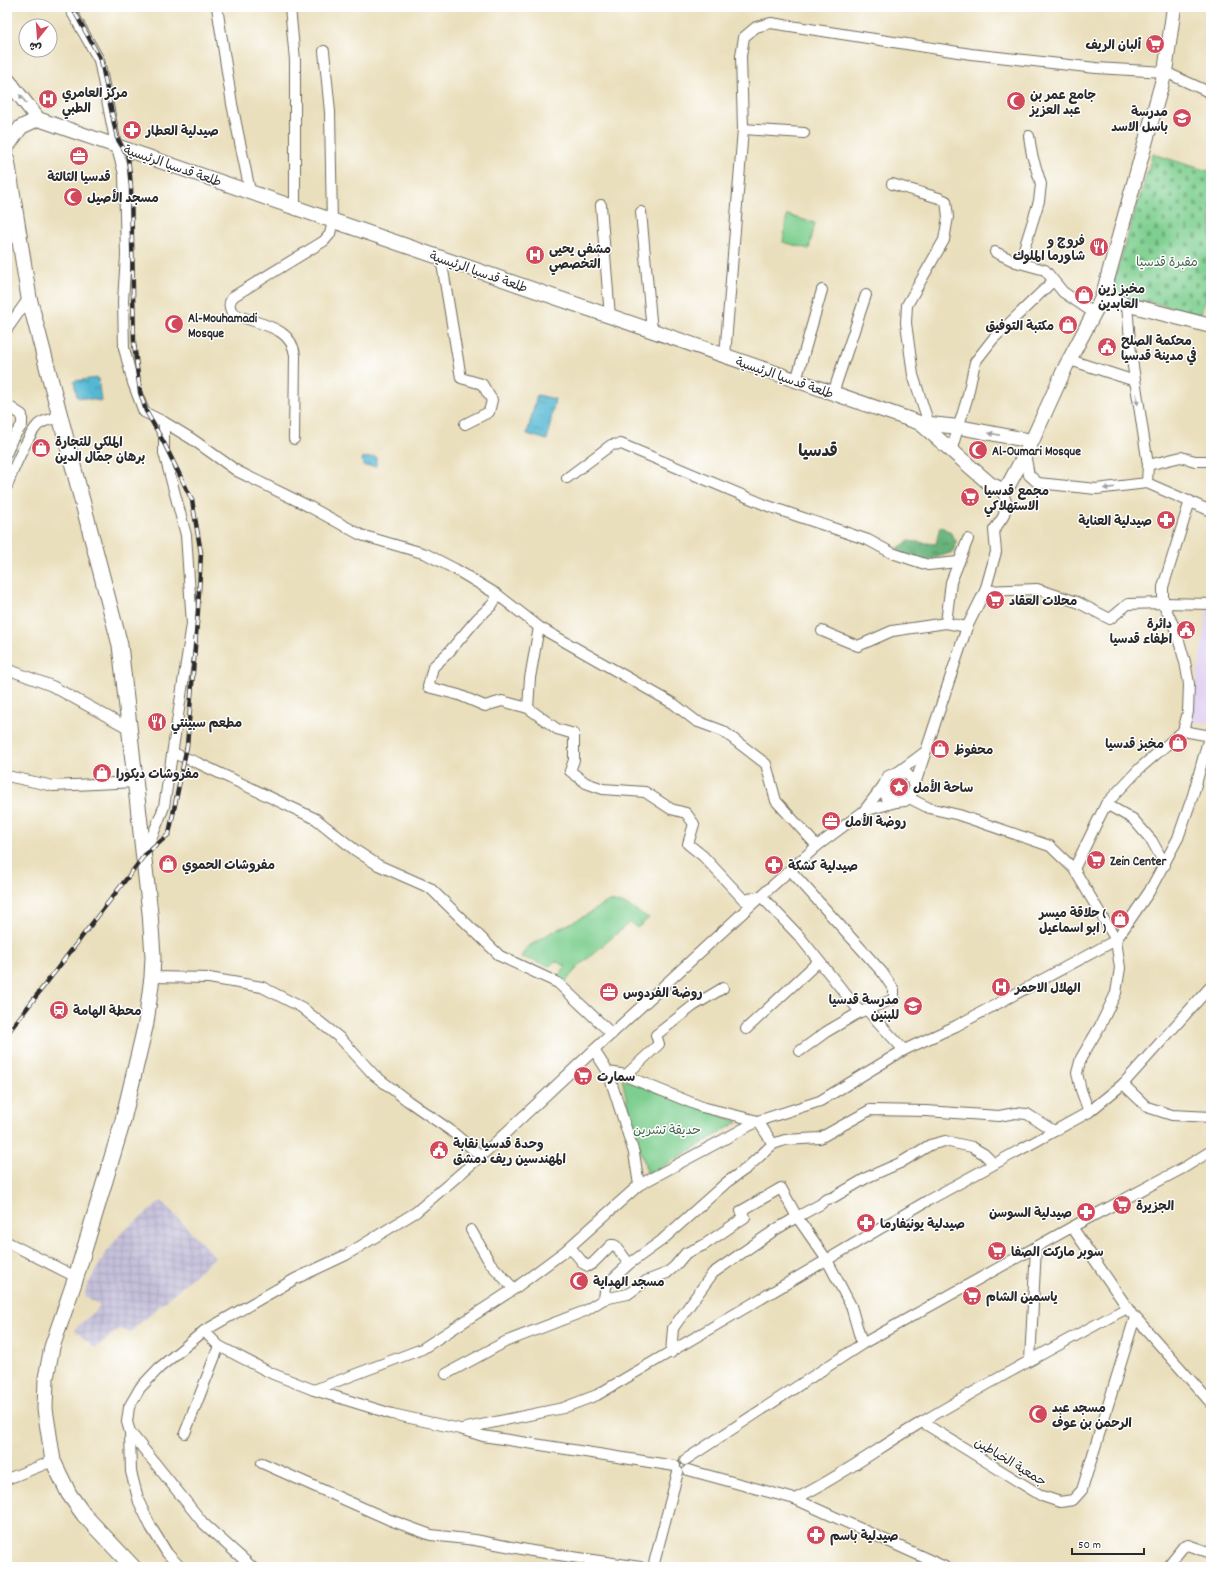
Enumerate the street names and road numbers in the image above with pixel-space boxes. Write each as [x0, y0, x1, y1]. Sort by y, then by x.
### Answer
street label: طلعة قدسيا الرئيسية [121, 142, 224, 193]
street label: طلعة قدسيا الرئيسية [427, 248, 530, 299]
street label: طلعة قدسيا الرئيسية [733, 354, 836, 405]
street label: جمعية الخياطين [970, 1434, 1050, 1492]

